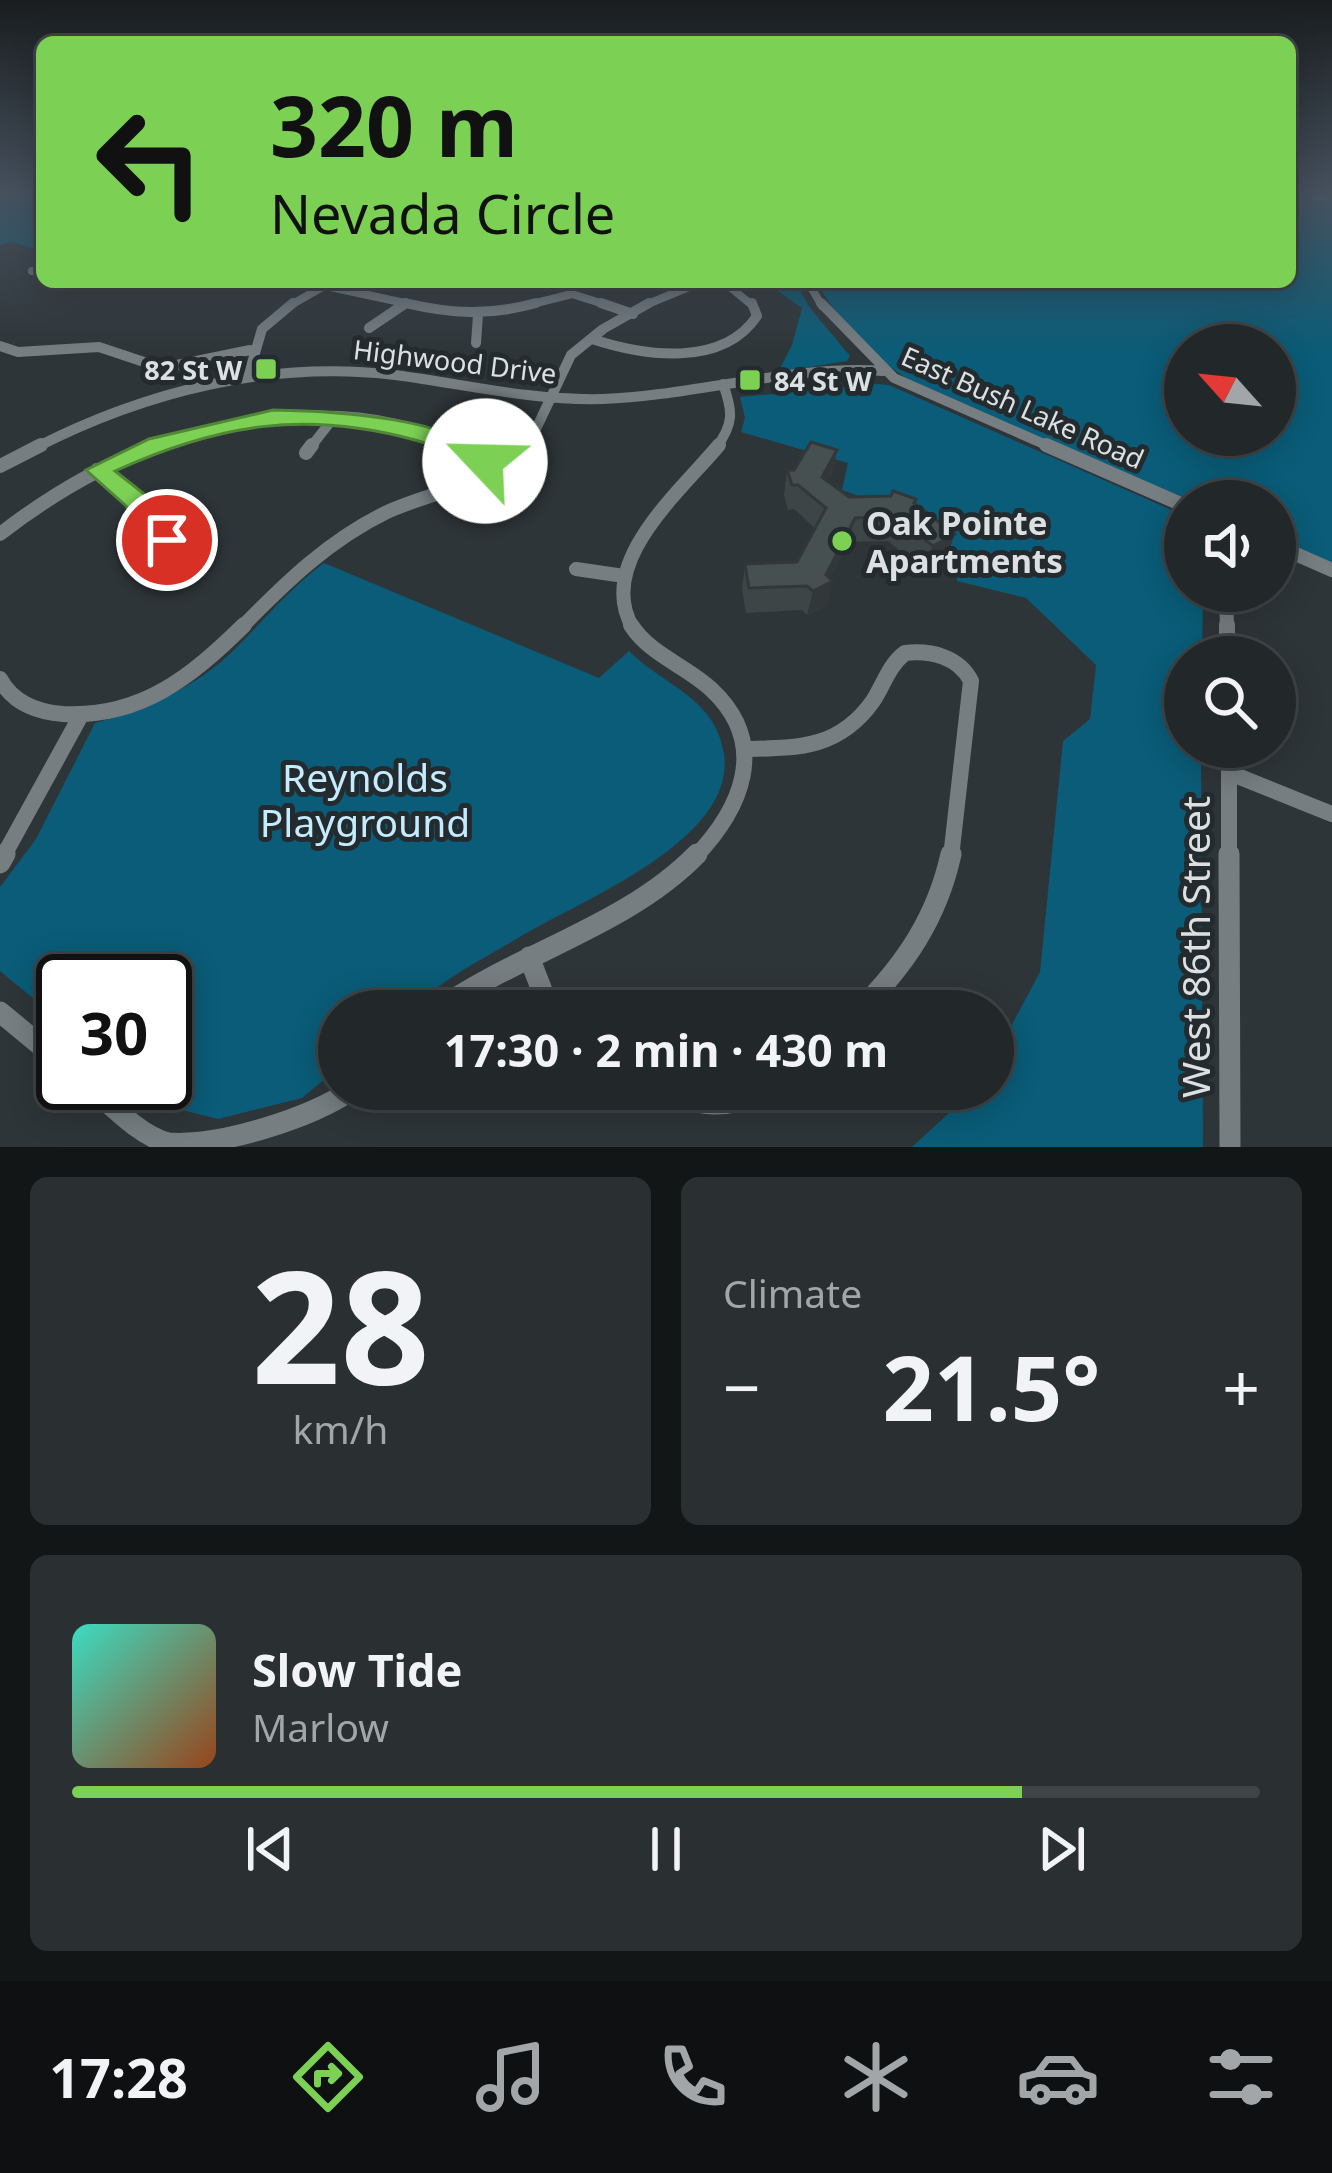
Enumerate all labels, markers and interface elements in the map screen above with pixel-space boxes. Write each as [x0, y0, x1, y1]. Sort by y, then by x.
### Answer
text: 320 m [270, 67, 518, 182]
icon: left [72, 84, 228, 240]
text: Nevada Circle [270, 176, 615, 250]
north arrow [1164, 324, 1296, 456]
map controls [1164, 324, 1296, 768]
street label: Highwood Drive [351, 330, 559, 392]
street label: East Bush Lake Road [896, 337, 1150, 477]
place label: 82 St W [144, 351, 243, 388]
marker: 82 St W [253, 356, 279, 382]
place label: 84 St W [774, 362, 873, 399]
marker: 84 St W [737, 367, 763, 393]
position arrow [422, 398, 548, 524]
button: sound [1164, 480, 1296, 612]
pin [116, 489, 218, 591]
place label: Oak Pointe Apartments [866, 500, 1063, 583]
icon: arrive [134, 507, 200, 573]
marker: Oak Pointe Apartments [829, 528, 855, 554]
button: search [1164, 636, 1296, 768]
park label: Reynolds Playground [260, 750, 470, 848]
street label: West 86th Street [1168, 796, 1221, 1098]
speed limit sign: 30 [36, 954, 192, 1110]
text: 17:30 · 2 min · 430 m [444, 1019, 888, 1080]
text: 28 [251, 1217, 430, 1430]
text: Climate [723, 1266, 862, 1319]
text: 21.5° [883, 1325, 1100, 1447]
text: − [723, 1341, 761, 1431]
text: + [1222, 1341, 1260, 1431]
text: km/h [293, 1402, 388, 1455]
text: Slow Tide [252, 1639, 462, 1700]
text: Marlow [252, 1700, 389, 1753]
icon: previous [237, 1816, 303, 1882]
icon: pause [633, 1816, 699, 1882]
icon: next [1029, 1816, 1095, 1882]
icon: directions [286, 2035, 370, 2119]
icon: music [469, 2035, 553, 2119]
icon: phone [651, 2035, 735, 2119]
icon: climate [834, 2035, 918, 2119]
icon: car [1016, 2035, 1100, 2119]
icon: filters [1199, 2035, 1283, 2119]
text: 17:28 [49, 2040, 188, 2114]

